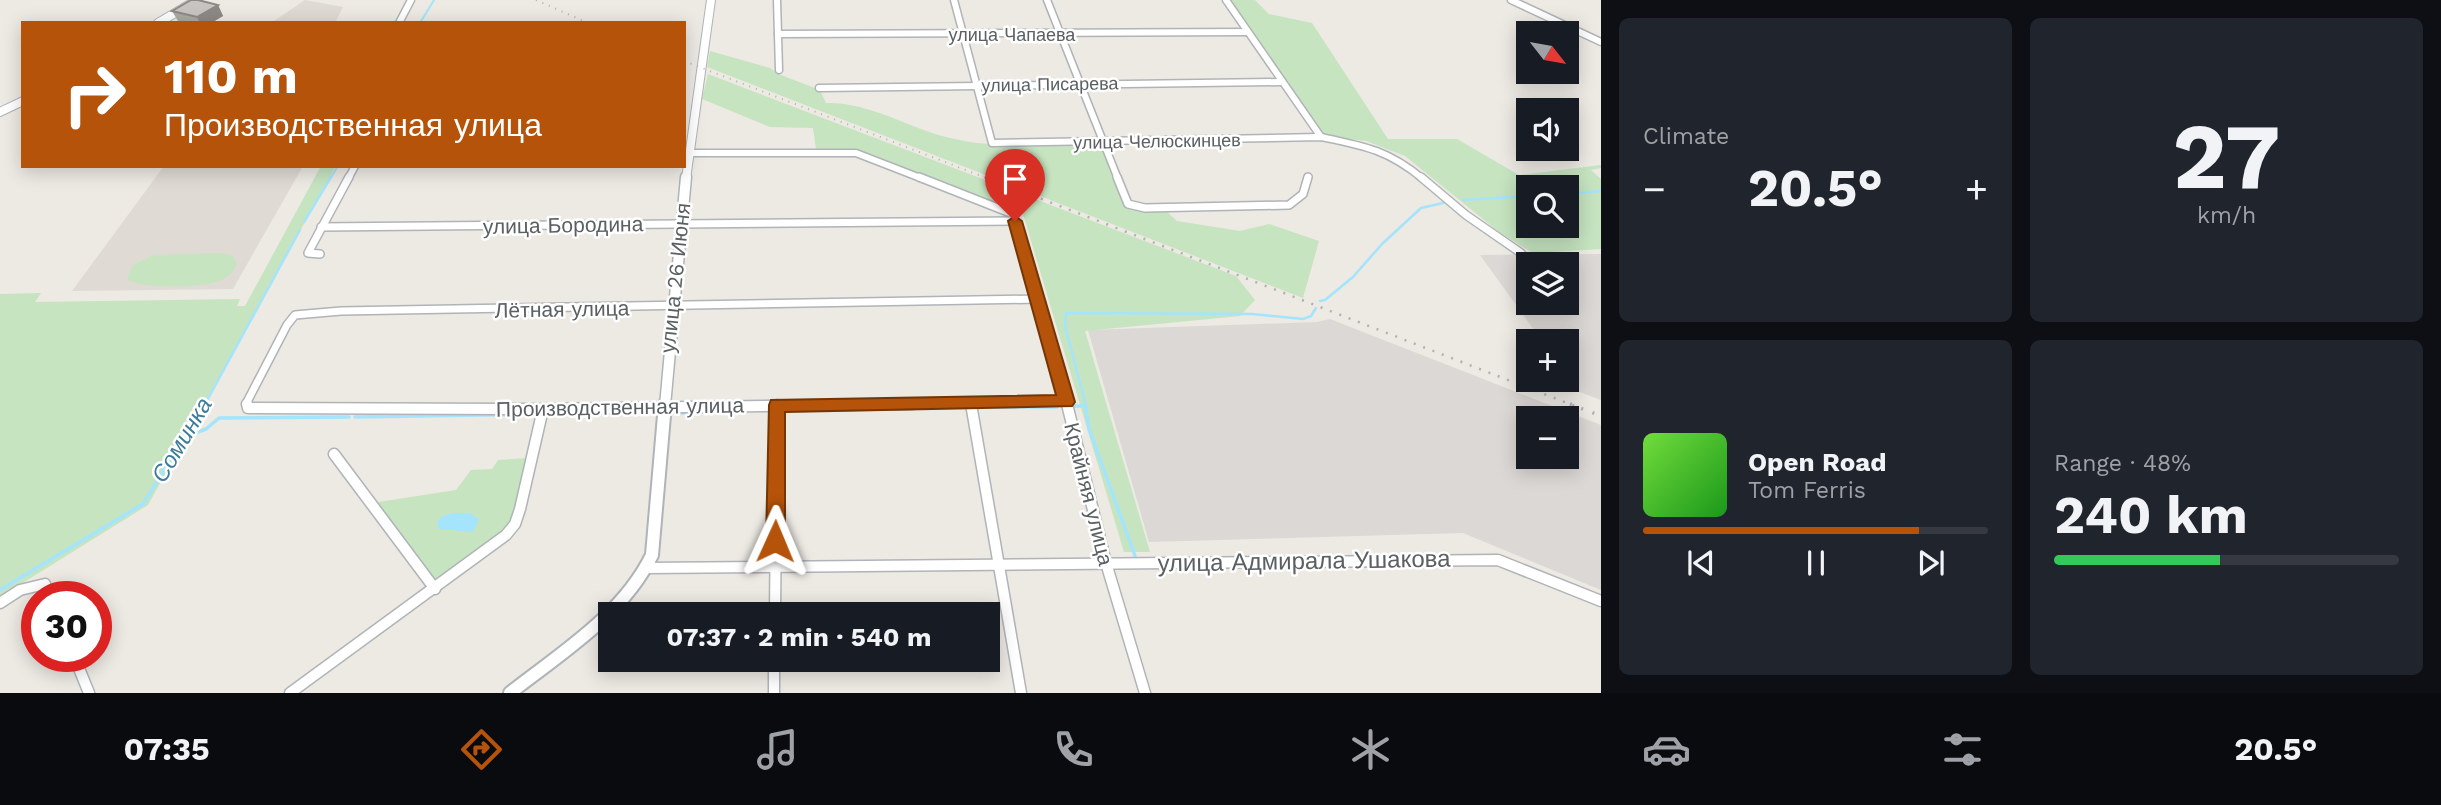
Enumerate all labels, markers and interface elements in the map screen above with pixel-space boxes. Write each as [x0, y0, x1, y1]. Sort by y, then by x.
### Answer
north arrow [1516, 21, 1578, 84]
map controls [1516, 21, 1579, 469]
street label: улица Чапаева [949, 24, 1076, 45]
text: 110 m [164, 47, 298, 105]
icon: right [49, 49, 140, 140]
street label: улица Писарева [981, 72, 1120, 96]
button: sound [1516, 98, 1579, 161]
text: 27 [2173, 103, 2280, 210]
text: Производственная улица [164, 106, 542, 144]
text: Climate [1643, 123, 1729, 150]
street label: улица Челюскинцев [1073, 129, 1241, 153]
pin [985, 149, 1045, 221]
text: 20.5° [1748, 158, 1883, 219]
icon: arrive [996, 160, 1034, 198]
text: − [1643, 167, 1666, 211]
text: + [1965, 167, 1988, 211]
button: search [1516, 175, 1579, 238]
street label: улица 26 Июня [655, 202, 695, 354]
text: km/h [2197, 202, 2256, 229]
street label: улица Бородина [483, 211, 644, 239]
button: layers [1516, 252, 1579, 315]
street label: Лётная улица [494, 295, 630, 323]
button: + [1516, 329, 1579, 392]
street label: Производственная улица [496, 392, 745, 422]
water label: Соминка [146, 393, 218, 487]
button: − [1516, 406, 1579, 469]
street label: Крайняя улица [1059, 420, 1119, 568]
text: Open Road [1748, 447, 1886, 477]
text: Range · 48% [2054, 450, 2191, 477]
text: Tom Ferris [1748, 477, 1866, 504]
text: 240 km [2054, 485, 2248, 546]
position arrow [738, 504, 812, 578]
street label: улица Адмирала Ушакова [1157, 544, 1451, 578]
icon: previous [1682, 544, 1720, 582]
icon: pause [1797, 544, 1835, 582]
icon: next [1912, 544, 1950, 582]
speed limit sign: 30 [21, 581, 112, 672]
text: 07:37 · 2 min · 540 m [667, 622, 931, 652]
icon: directions [457, 725, 506, 774]
icon: music [753, 725, 802, 774]
icon: phone [1049, 725, 1098, 774]
icon: climate [1346, 725, 1395, 774]
icon: car [1642, 725, 1691, 774]
icon: filters [1938, 725, 1987, 774]
text: 07:35 [124, 730, 210, 768]
text: 20.5° [2234, 730, 2317, 768]

